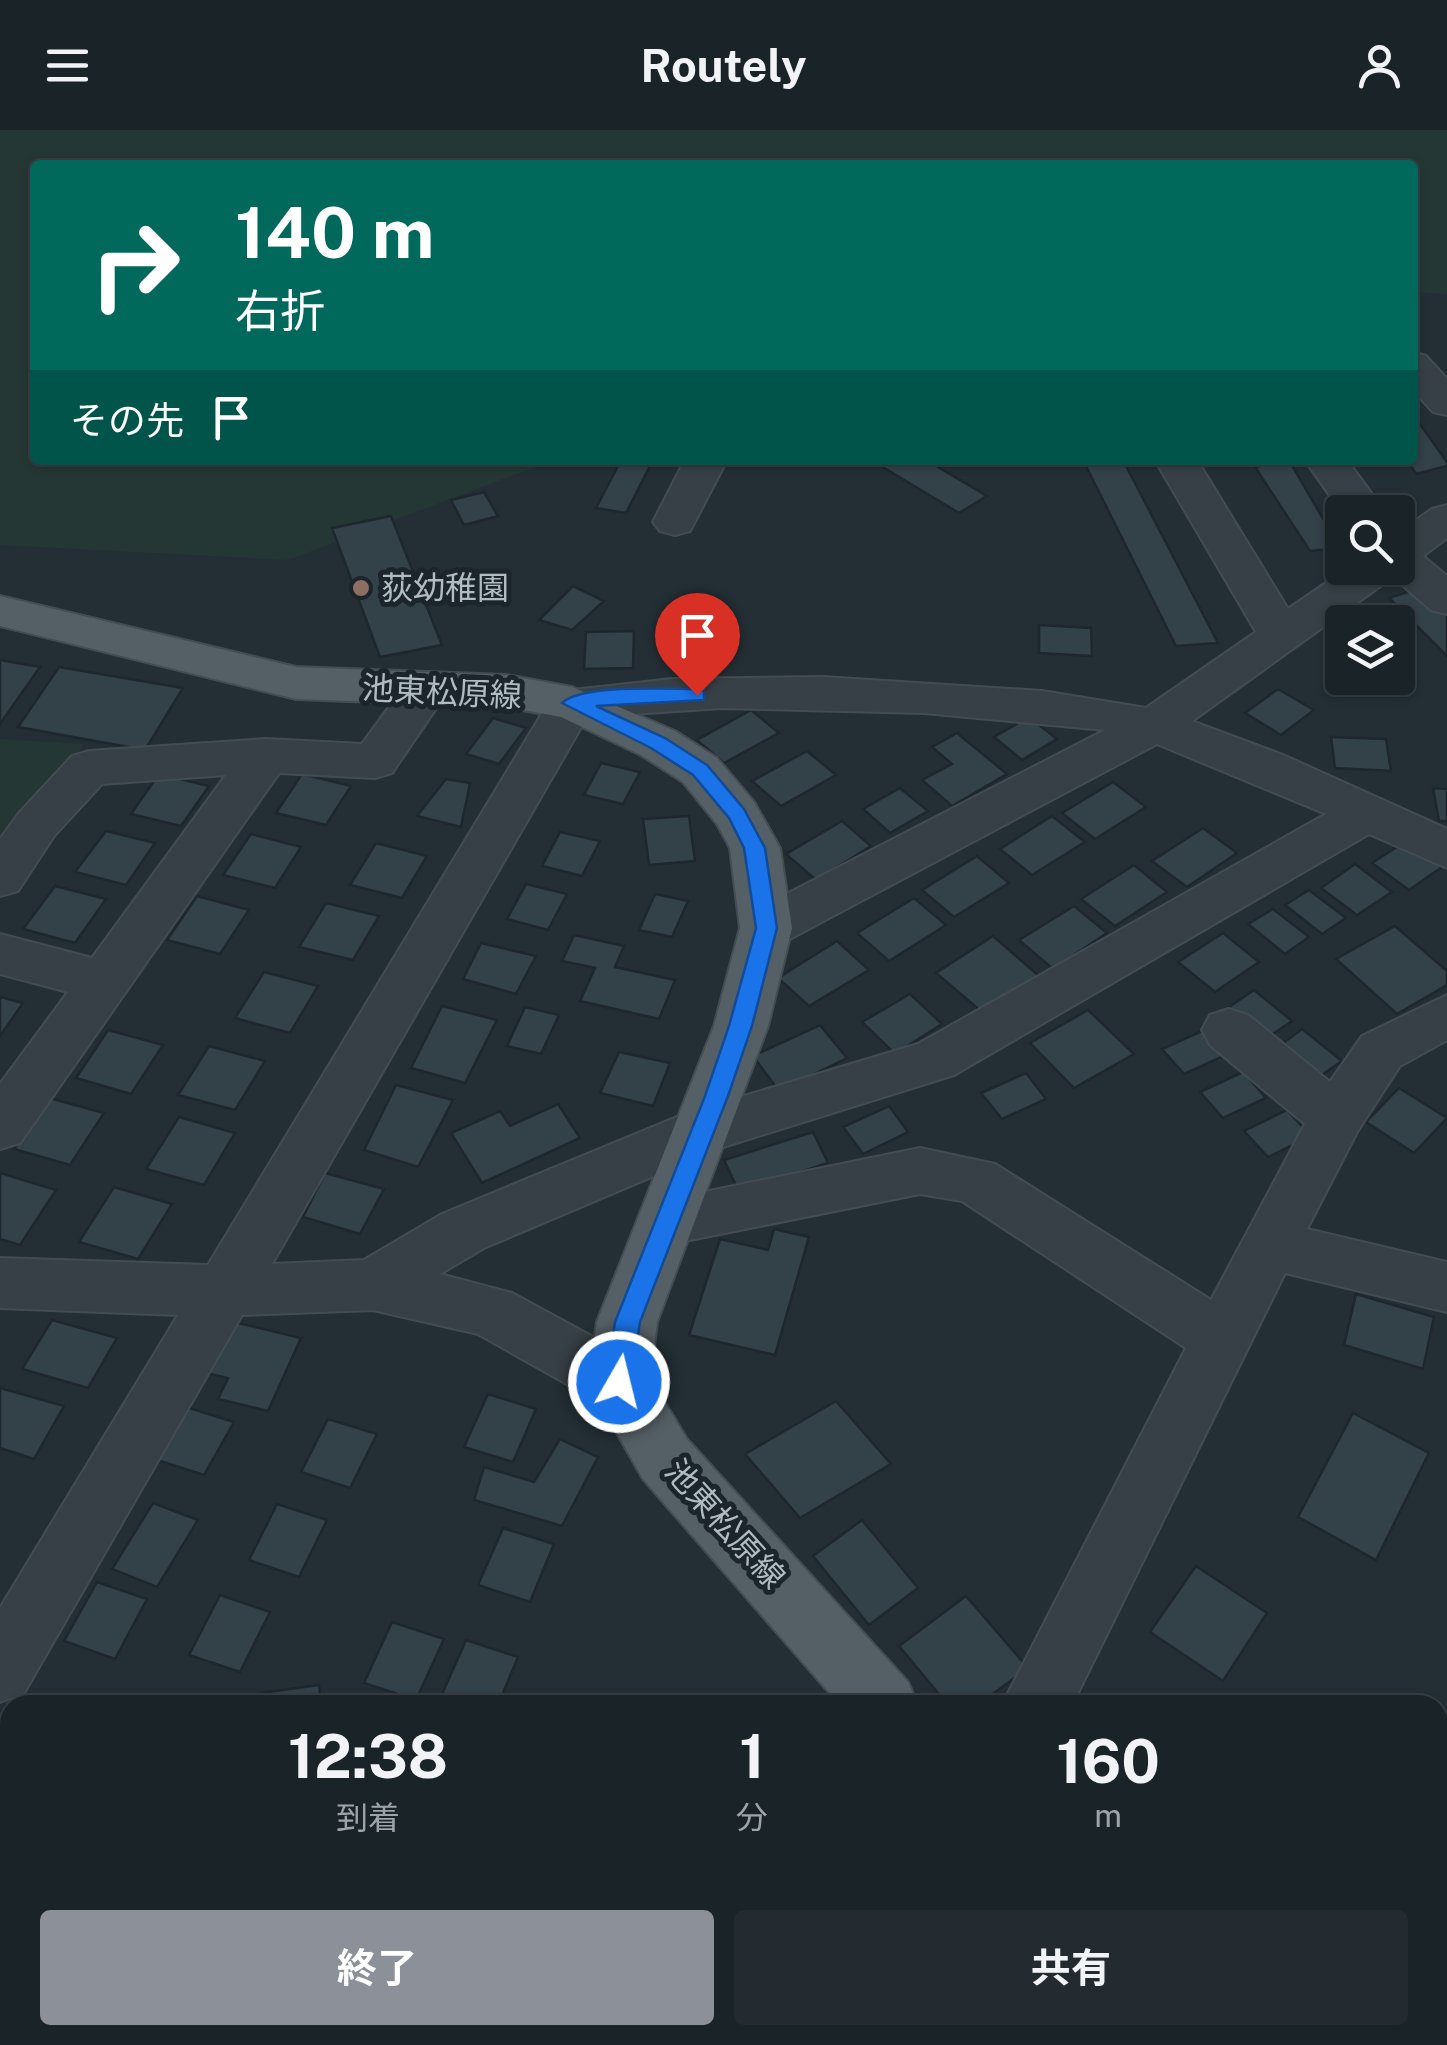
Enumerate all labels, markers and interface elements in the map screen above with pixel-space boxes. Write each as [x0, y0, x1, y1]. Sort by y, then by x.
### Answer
icon: menu [40, 38, 95, 93]
icon: person [1352, 38, 1407, 93]
text: Routely [641, 39, 806, 92]
text: 140 m [235, 191, 434, 274]
icon: right [70, 200, 200, 330]
text: 右折 [235, 284, 325, 337]
icon: arrive [204, 390, 259, 445]
text: その先 [70, 398, 184, 443]
map controls [1325, 495, 1415, 695]
button: search [1325, 495, 1415, 585]
place label: 荻幼稚園 [381, 569, 509, 606]
marker: 荻幼稚園 [350, 577, 372, 599]
pin [655, 593, 740, 696]
button: layers [1325, 605, 1415, 695]
icon: arrive [670, 608, 725, 663]
street label: 池東松原線 [361, 669, 523, 714]
position arrow [567, 1330, 671, 1434]
street label: 池東松原線 [658, 1452, 793, 1596]
text: 12:38 [288, 1721, 448, 1792]
text: 1 [739, 1721, 765, 1792]
text: 160 [1056, 1726, 1160, 1797]
text: m [1094, 1797, 1122, 1834]
text: 到着 [336, 1799, 400, 1836]
text: 分 [736, 1799, 768, 1836]
button: 終了 [40, 1910, 714, 2025]
button: 共有 [734, 1910, 1408, 2025]

